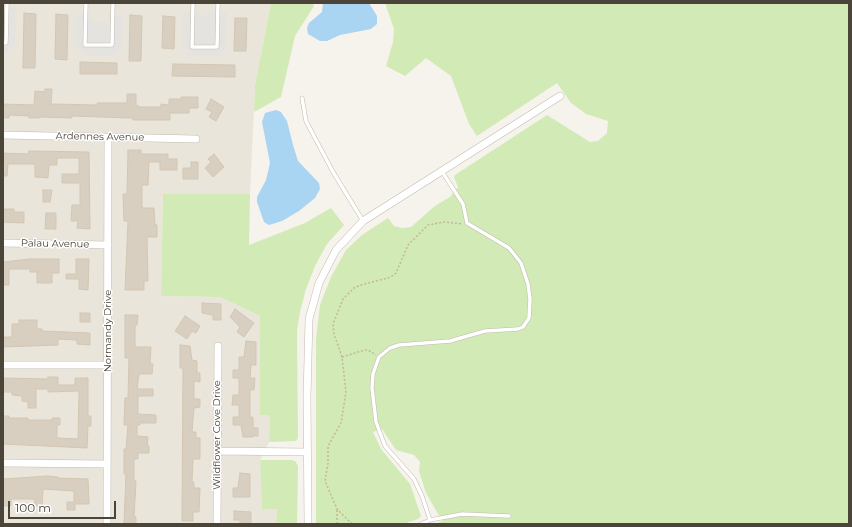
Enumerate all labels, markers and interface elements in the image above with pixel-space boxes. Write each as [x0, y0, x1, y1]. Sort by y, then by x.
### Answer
street label: Ardennes Avenue [56, 130, 144, 144]
street label: Palau Avenue [21, 237, 89, 251]
street label: Normandy Drive [102, 290, 114, 372]
street label: Wildflower Cove Drive [211, 380, 223, 490]
scale bar [10, 493, 118, 519]
text: 100 m [15, 500, 51, 515]

